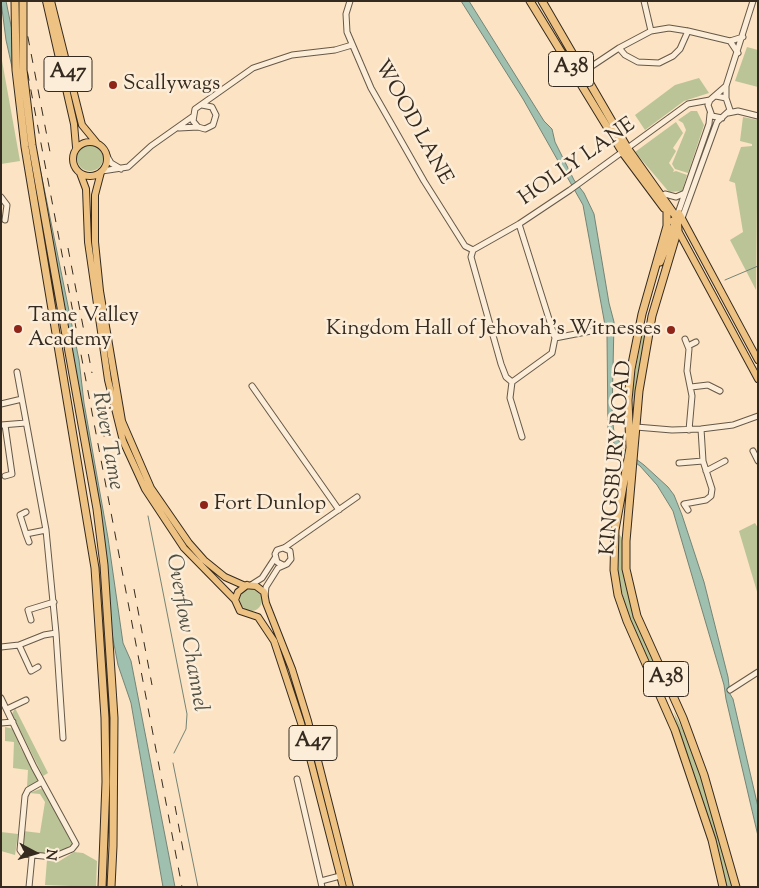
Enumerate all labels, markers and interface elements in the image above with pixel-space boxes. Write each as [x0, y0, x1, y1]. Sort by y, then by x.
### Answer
road number: A38 [548, 52, 594, 86]
road number: A47 [44, 56, 92, 92]
street label: WOOD LANE [367, 56, 457, 190]
place label: Scallywags [123, 72, 220, 98]
marker: Scallywags [107, 79, 119, 91]
street label: HOLLY LANE [515, 114, 641, 212]
place label: Tame Valley Academy [28, 304, 139, 354]
place label: Kingdom Hall of Jehovah's Witnesses [326, 317, 661, 343]
marker: Tame Valley Academy [12, 323, 24, 335]
marker: Kingdom Hall of Jehovah's Witnesses [665, 324, 677, 336]
street label: KINGSBURY ROAD [597, 359, 639, 557]
water label: River Tame [84, 390, 128, 492]
place label: Fort Dunlop [214, 492, 326, 518]
marker: Fort Dunlop [198, 499, 210, 511]
water label: Overflow Channel [158, 552, 212, 714]
road number: A38 [644, 662, 688, 696]
road number: A47 [289, 726, 337, 760]
north arrow [10, 828, 60, 878]
text: N [39, 848, 60, 861]

